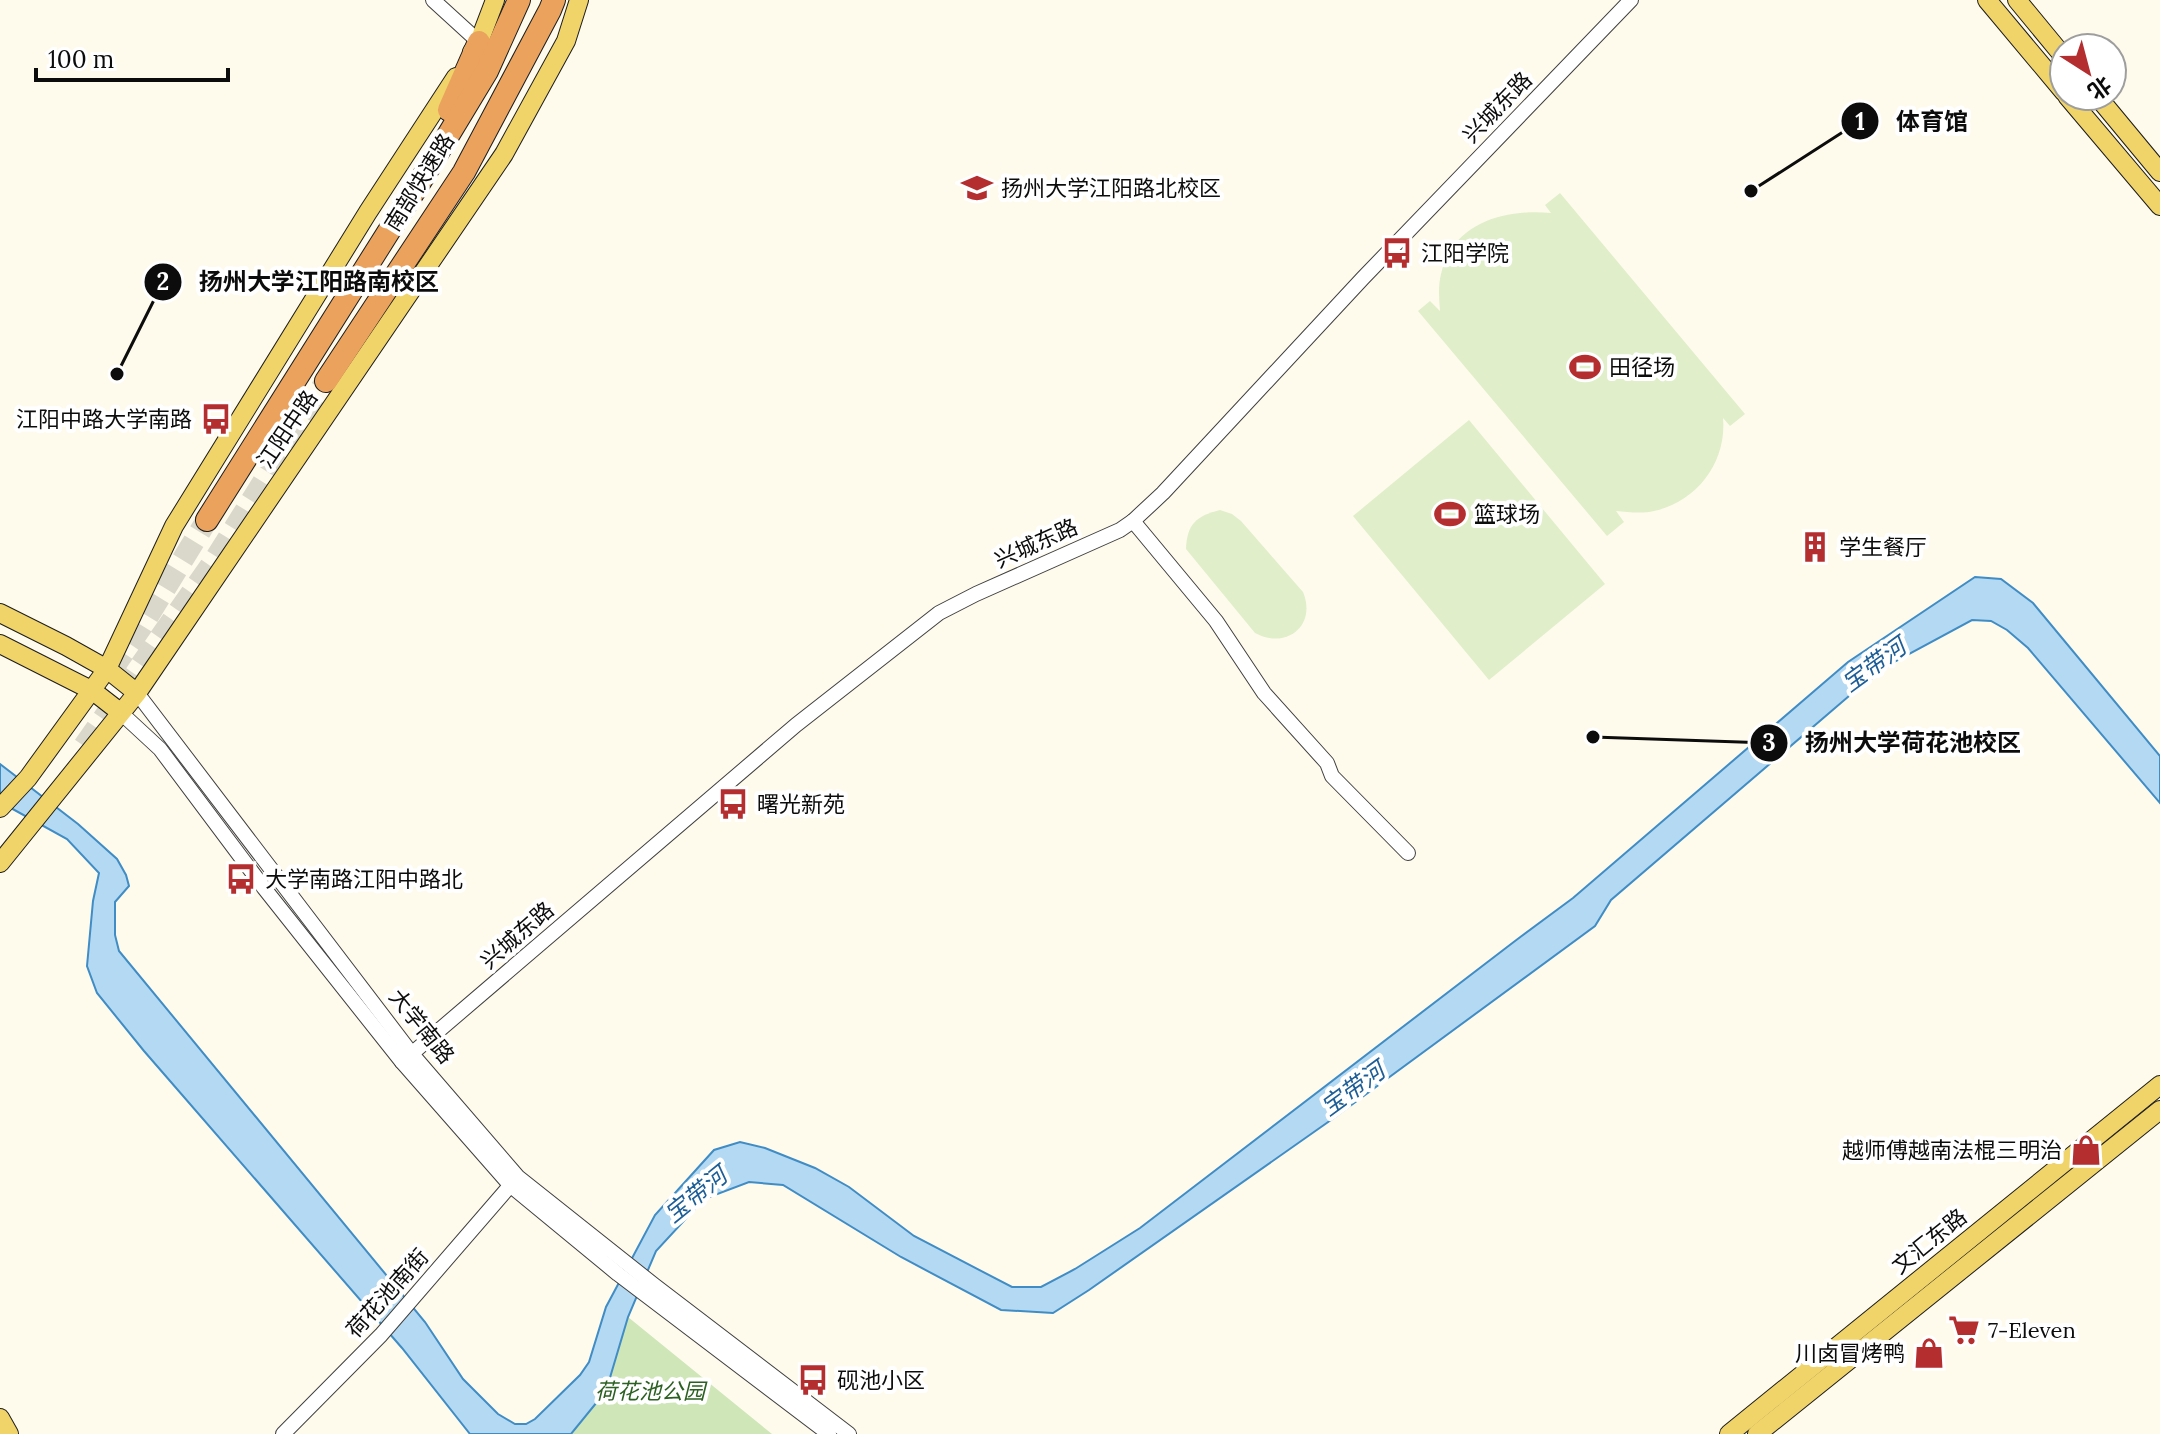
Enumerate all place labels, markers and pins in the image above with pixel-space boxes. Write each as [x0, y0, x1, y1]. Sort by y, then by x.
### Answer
callout: 体育馆 [1840, 97, 1984, 145]
school or university icon: 扬州大学江阳路北校区 [960, 171, 994, 205]
place label: 扬州大学江阳路北校区 [1001, 174, 1221, 202]
bus stop icon: 江阳学院 [1380, 236, 1414, 270]
place label: 江阳学院 [1421, 239, 1509, 267]
callout: 扬州大学江阳路南校区 [143, 258, 455, 306]
sports icon: 田径场 [1568, 350, 1602, 384]
place label: 田径场 [1609, 353, 1675, 381]
bus stop icon: 江阳中路大学南路 [199, 402, 233, 436]
place label: 江阳中路大学南路 [16, 405, 192, 433]
sports icon: 篮球场 [1433, 497, 1467, 531]
place label: 篮球场 [1474, 500, 1540, 528]
building icon: 学生餐厅 [1798, 530, 1832, 564]
place label: 学生餐厅 [1839, 533, 1927, 561]
callout: 扬州大学荷花池校区 [1749, 719, 2037, 767]
bus stop icon: 曙光新苑 [716, 787, 750, 821]
place label: 曙光新苑 [757, 790, 845, 818]
bus stop icon: 大学南路江阳中路北 [224, 862, 258, 896]
place label: 大学南路江阳中路北 [265, 865, 463, 893]
shop icon: 越师傅越南法棍三明治 [2069, 1133, 2103, 1167]
place label: 越师傅越南法棍三明治 [1842, 1136, 2062, 1164]
supermarket icon: 7-Eleven [1947, 1313, 1981, 1347]
place label: 7-Eleven [1988, 1316, 2076, 1344]
shop icon: 川卤冒烤鸭 [1912, 1336, 1946, 1370]
place label: 川卤冒烤鸭 [1795, 1339, 1905, 1367]
bus stop icon: 砚池小区 [796, 1363, 830, 1397]
place label: 砚池小区 [837, 1366, 925, 1394]

